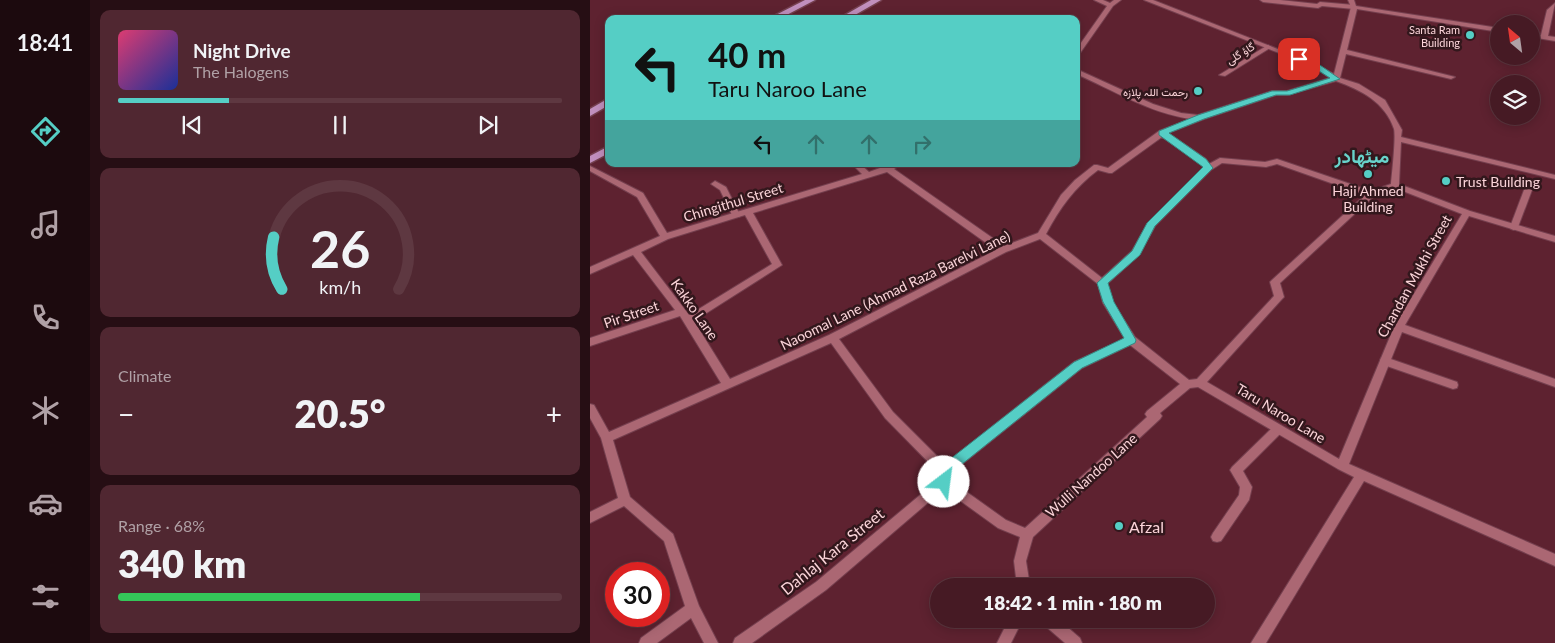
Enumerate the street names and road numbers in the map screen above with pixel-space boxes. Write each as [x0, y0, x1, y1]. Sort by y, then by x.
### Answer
street label: گاؤ گلی [1223, 39, 1257, 68]
street label: Chingithul Street [681, 179, 785, 225]
street label: Chandan Mukhi Street [1373, 212, 1455, 340]
street label: Naoomal Lane (Ahmad Raza Barelvi Lane) [777, 227, 1013, 353]
street label: Kakko Lane [668, 275, 722, 343]
street label: Pir Street [601, 297, 661, 331]
street label: Taru Naroo Lane [1233, 380, 1329, 446]
street label: Wulli Nandoo Lane [1042, 429, 1140, 521]
street label: Dahlaj Kara Street [777, 504, 887, 598]

